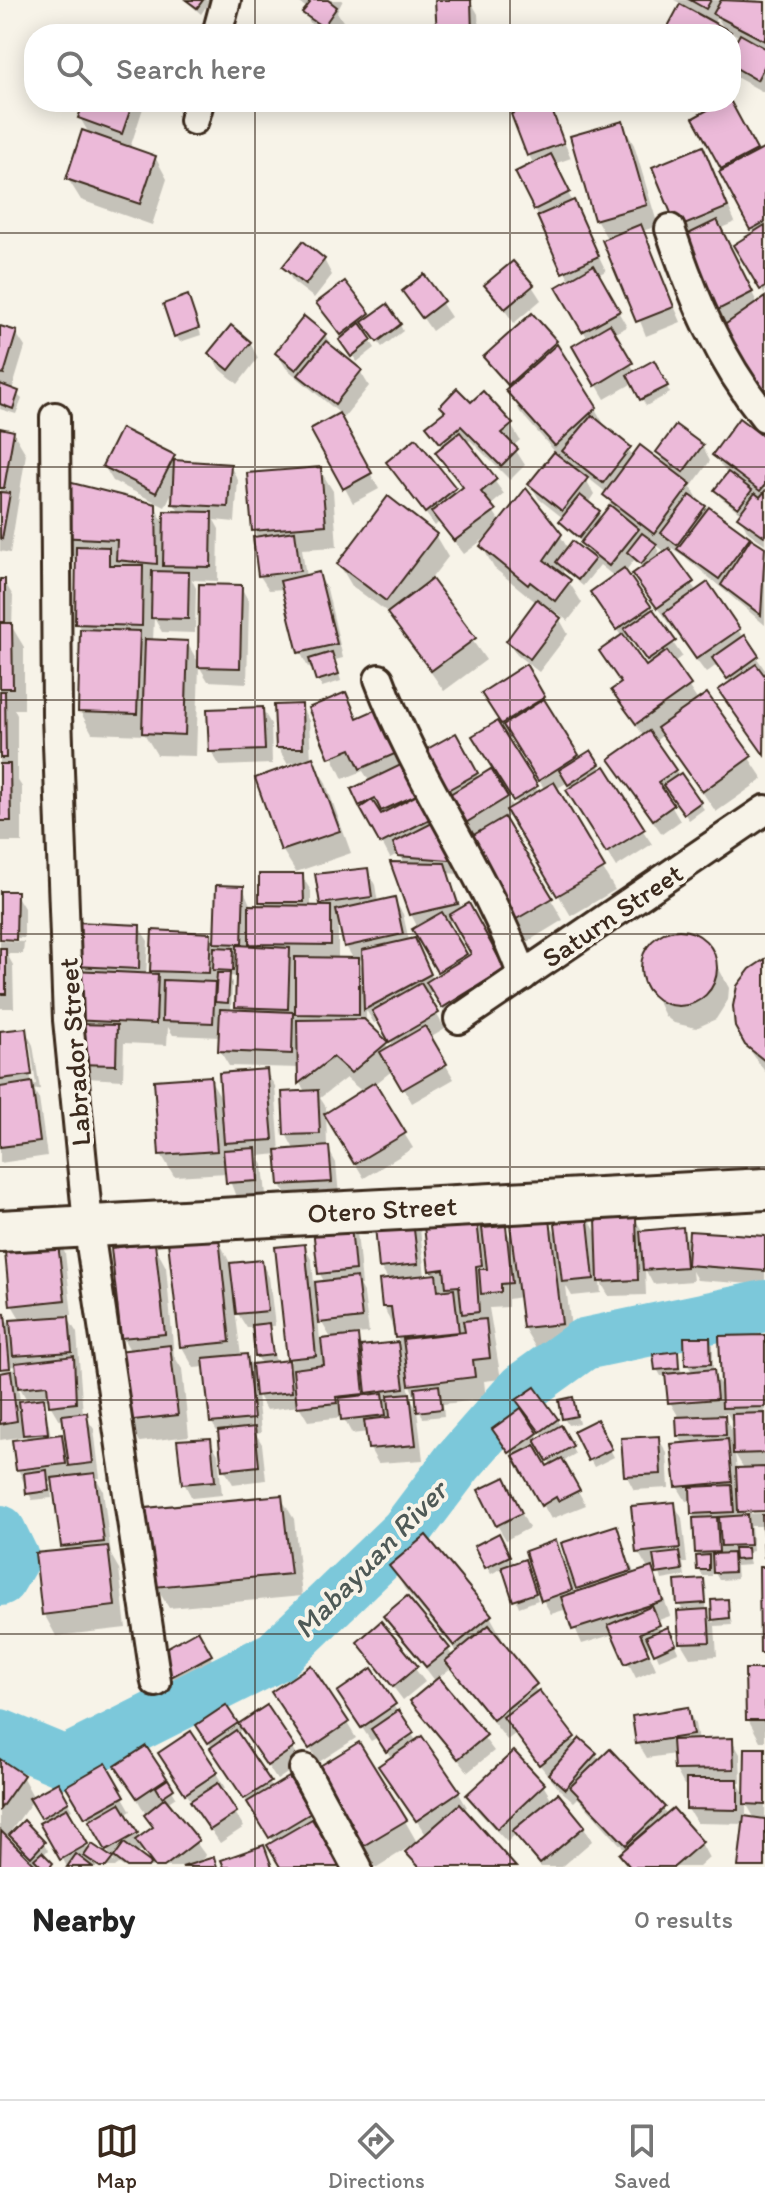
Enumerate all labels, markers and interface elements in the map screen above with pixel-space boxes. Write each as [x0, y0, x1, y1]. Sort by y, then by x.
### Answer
search box [24, 24, 741, 112]
icon: search [52, 46, 96, 90]
text: Search here [116, 50, 266, 87]
street label: Saturn Street [535, 855, 689, 975]
street label: Labrador Street [50, 957, 98, 1147]
street label: Otero Street [306, 1188, 458, 1230]
water label: Mabayuan River [285, 1470, 457, 1646]
text: Nearby [32, 1899, 135, 1940]
text: 0 results [634, 1903, 733, 1935]
tab: Map [95, 2119, 139, 2194]
tab: Directions [328, 2119, 425, 2194]
tab: Saved [614, 2119, 670, 2194]

